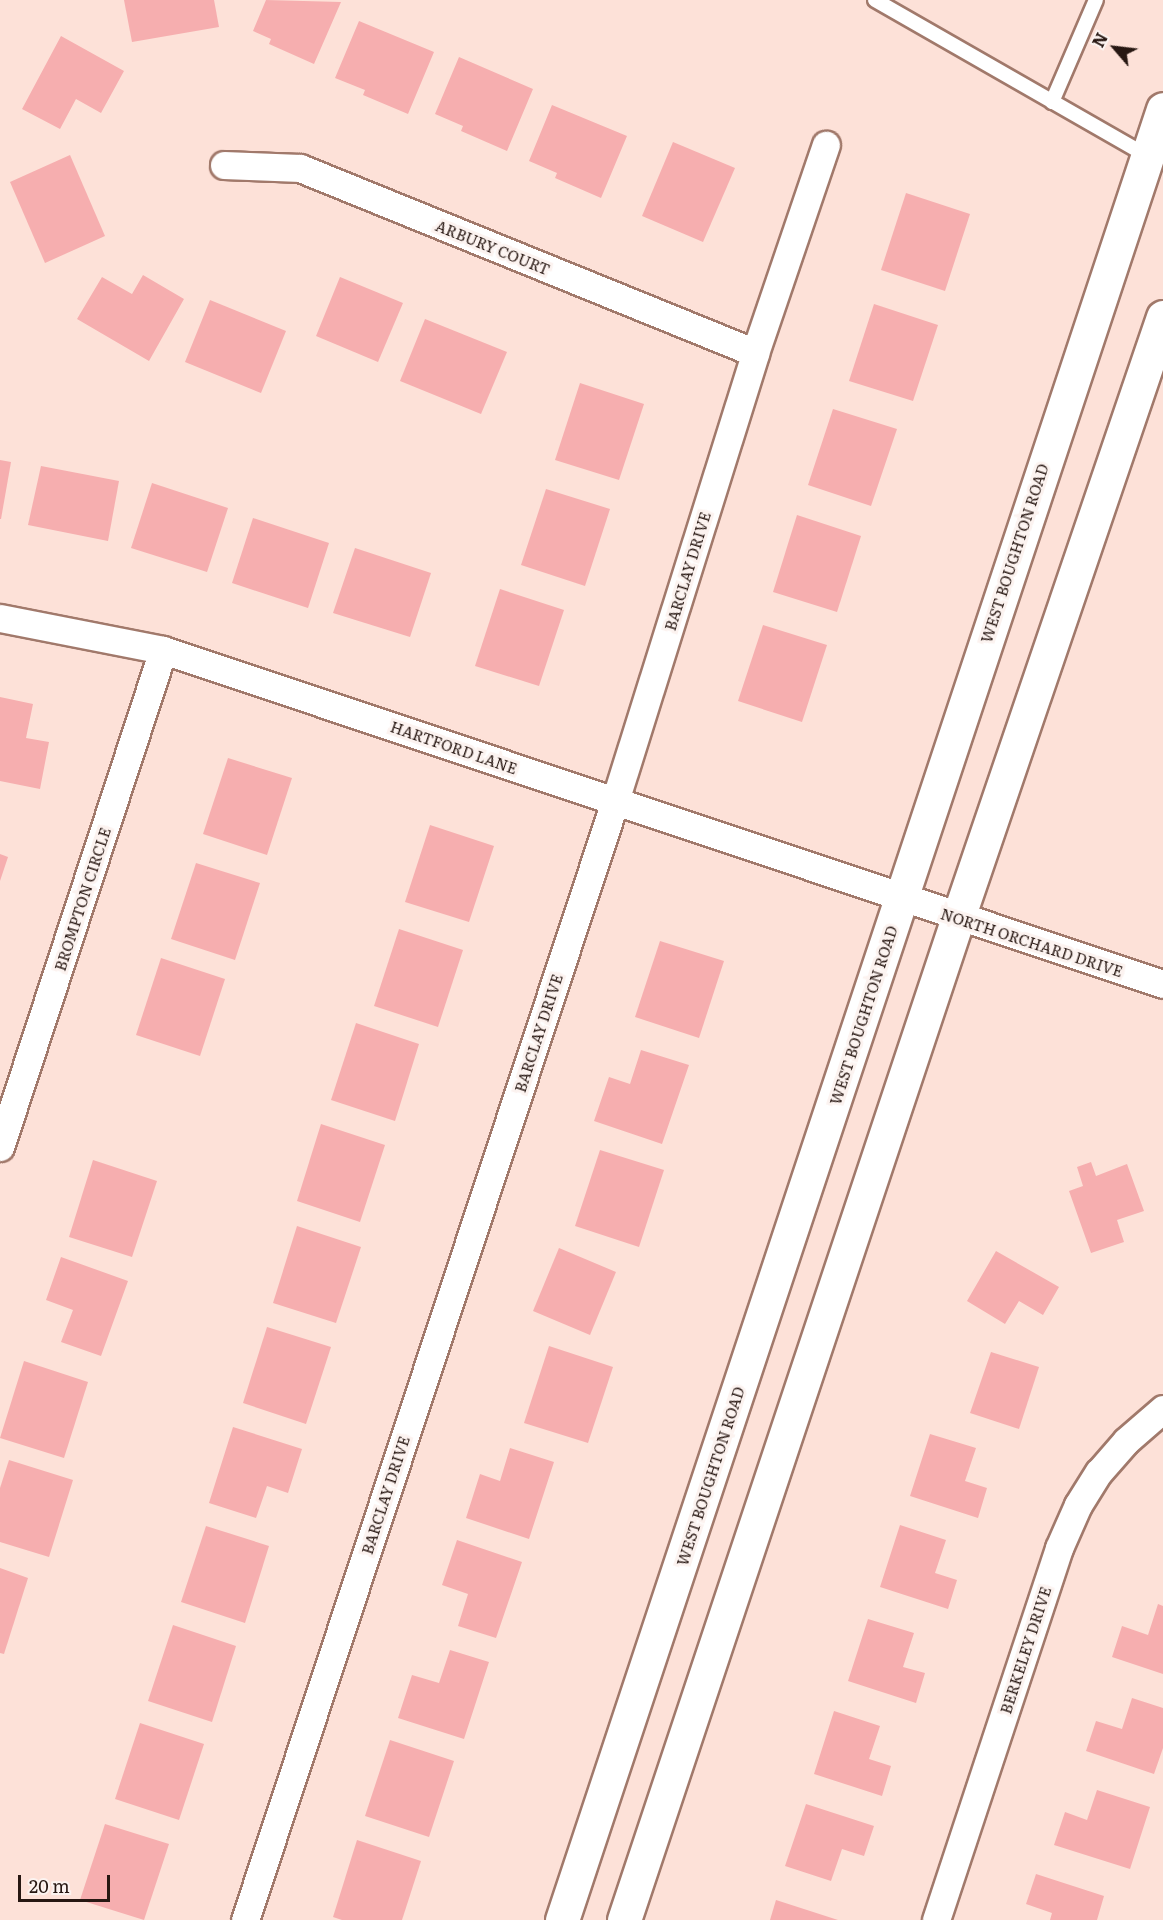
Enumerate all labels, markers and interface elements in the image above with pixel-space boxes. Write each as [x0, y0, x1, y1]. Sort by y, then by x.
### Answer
north arrow [1085, 18, 1145, 78]
text: N [1085, 28, 1113, 51]
street label: ARBURY COURT [433, 216, 553, 278]
street label: WEST BOUGHTON ROAD [976, 461, 1052, 645]
street label: BARCLAY DRIVE [660, 509, 714, 633]
street label: HARTFORD LANE [388, 717, 520, 777]
street label: BROMPTON CIRCLE [50, 825, 114, 973]
street label: NORTH ORCHARD DRIVE [939, 904, 1125, 980]
street label: WEST BOUGHTON ROAD [825, 923, 901, 1107]
street label: BARCLAY DRIVE [510, 972, 566, 1094]
street label: WEST BOUGHTON ROAD [672, 1384, 748, 1568]
street label: BARCLAY DRIVE [357, 1434, 413, 1556]
street label: BERKELEY DRIVE [996, 1584, 1054, 1716]
scale bar [21, 1863, 112, 1901]
text: 20 m [29, 1872, 70, 1899]

